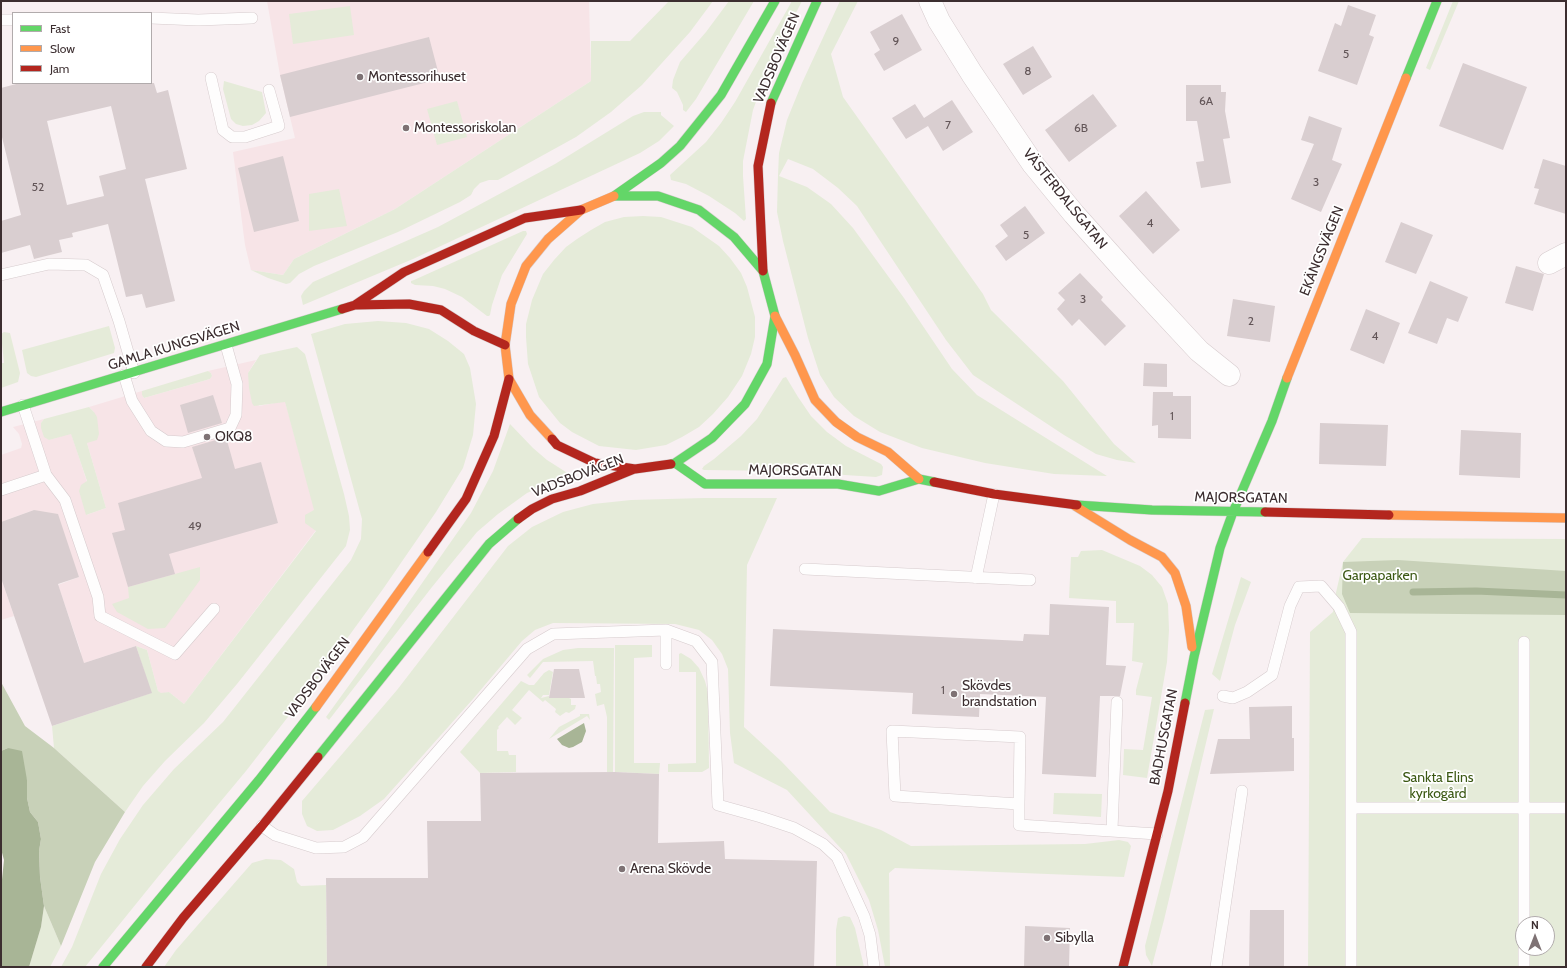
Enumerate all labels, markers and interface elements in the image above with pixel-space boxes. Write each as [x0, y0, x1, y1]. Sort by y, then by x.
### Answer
street label: VADSBOVÄGEN [750, 10, 804, 106]
legend [12, 12, 152, 84]
text: Fast [50, 21, 70, 36]
house number: 9 [893, 34, 899, 48]
text: Slow [50, 41, 75, 56]
house number: 5 [1343, 47, 1349, 61]
text: Jam [50, 61, 69, 76]
house number: 8 [1024, 64, 1032, 78]
place label: Montessorihuset [368, 69, 466, 85]
marker: Montessorihuset [355, 72, 365, 82]
house number: 6A [1199, 94, 1213, 108]
house number: 7 [945, 118, 951, 132]
place label: Montessoriskolan [414, 120, 516, 136]
house number: 6B [1074, 121, 1088, 135]
marker: Montessoriskolan [401, 123, 411, 133]
street label: VÄSTERDALSGATAN [1019, 145, 1111, 253]
house number: 3 [1313, 175, 1319, 189]
house number: 52 [32, 180, 44, 194]
street label: EKÄNGSVÄGEN [1296, 204, 1348, 298]
house number: 4 [1147, 216, 1153, 230]
house number: 5 [1023, 228, 1029, 242]
house number: 3 [1080, 292, 1086, 306]
house number: 2 [1248, 314, 1254, 328]
street label: GAMLA KUNGSVÄGEN [106, 318, 242, 374]
house number: 4 [1372, 329, 1378, 343]
house number: 1 [1170, 409, 1174, 423]
place label: OKQ8 [215, 429, 253, 445]
marker: OKQ8 [202, 432, 212, 442]
street label: VADSBOVÄGEN [530, 451, 626, 501]
street label: MAJORSGATAN [748, 462, 842, 480]
street label: MAJORSGATAN [1194, 489, 1288, 507]
house number: 49 [188, 519, 202, 533]
park label: Garpaparken [1343, 568, 1417, 584]
street label: VADSBOVÄGEN [282, 634, 354, 722]
place label: Skövdes brandstation [962, 678, 1037, 710]
house number: 1 [941, 683, 945, 697]
street label: BADHUSGATAN [1146, 687, 1182, 787]
marker: Skövdes brandstation [949, 689, 959, 699]
park label: Sankta Elins kyrkogård [1402, 770, 1474, 802]
place label: Arena Skövde [630, 861, 711, 877]
marker: Arena Skövde [617, 864, 627, 874]
north arrow [1515, 916, 1555, 956]
text: N [1531, 918, 1539, 932]
place label: Sibylla [1055, 930, 1094, 946]
marker: Sibylla [1042, 933, 1052, 943]

